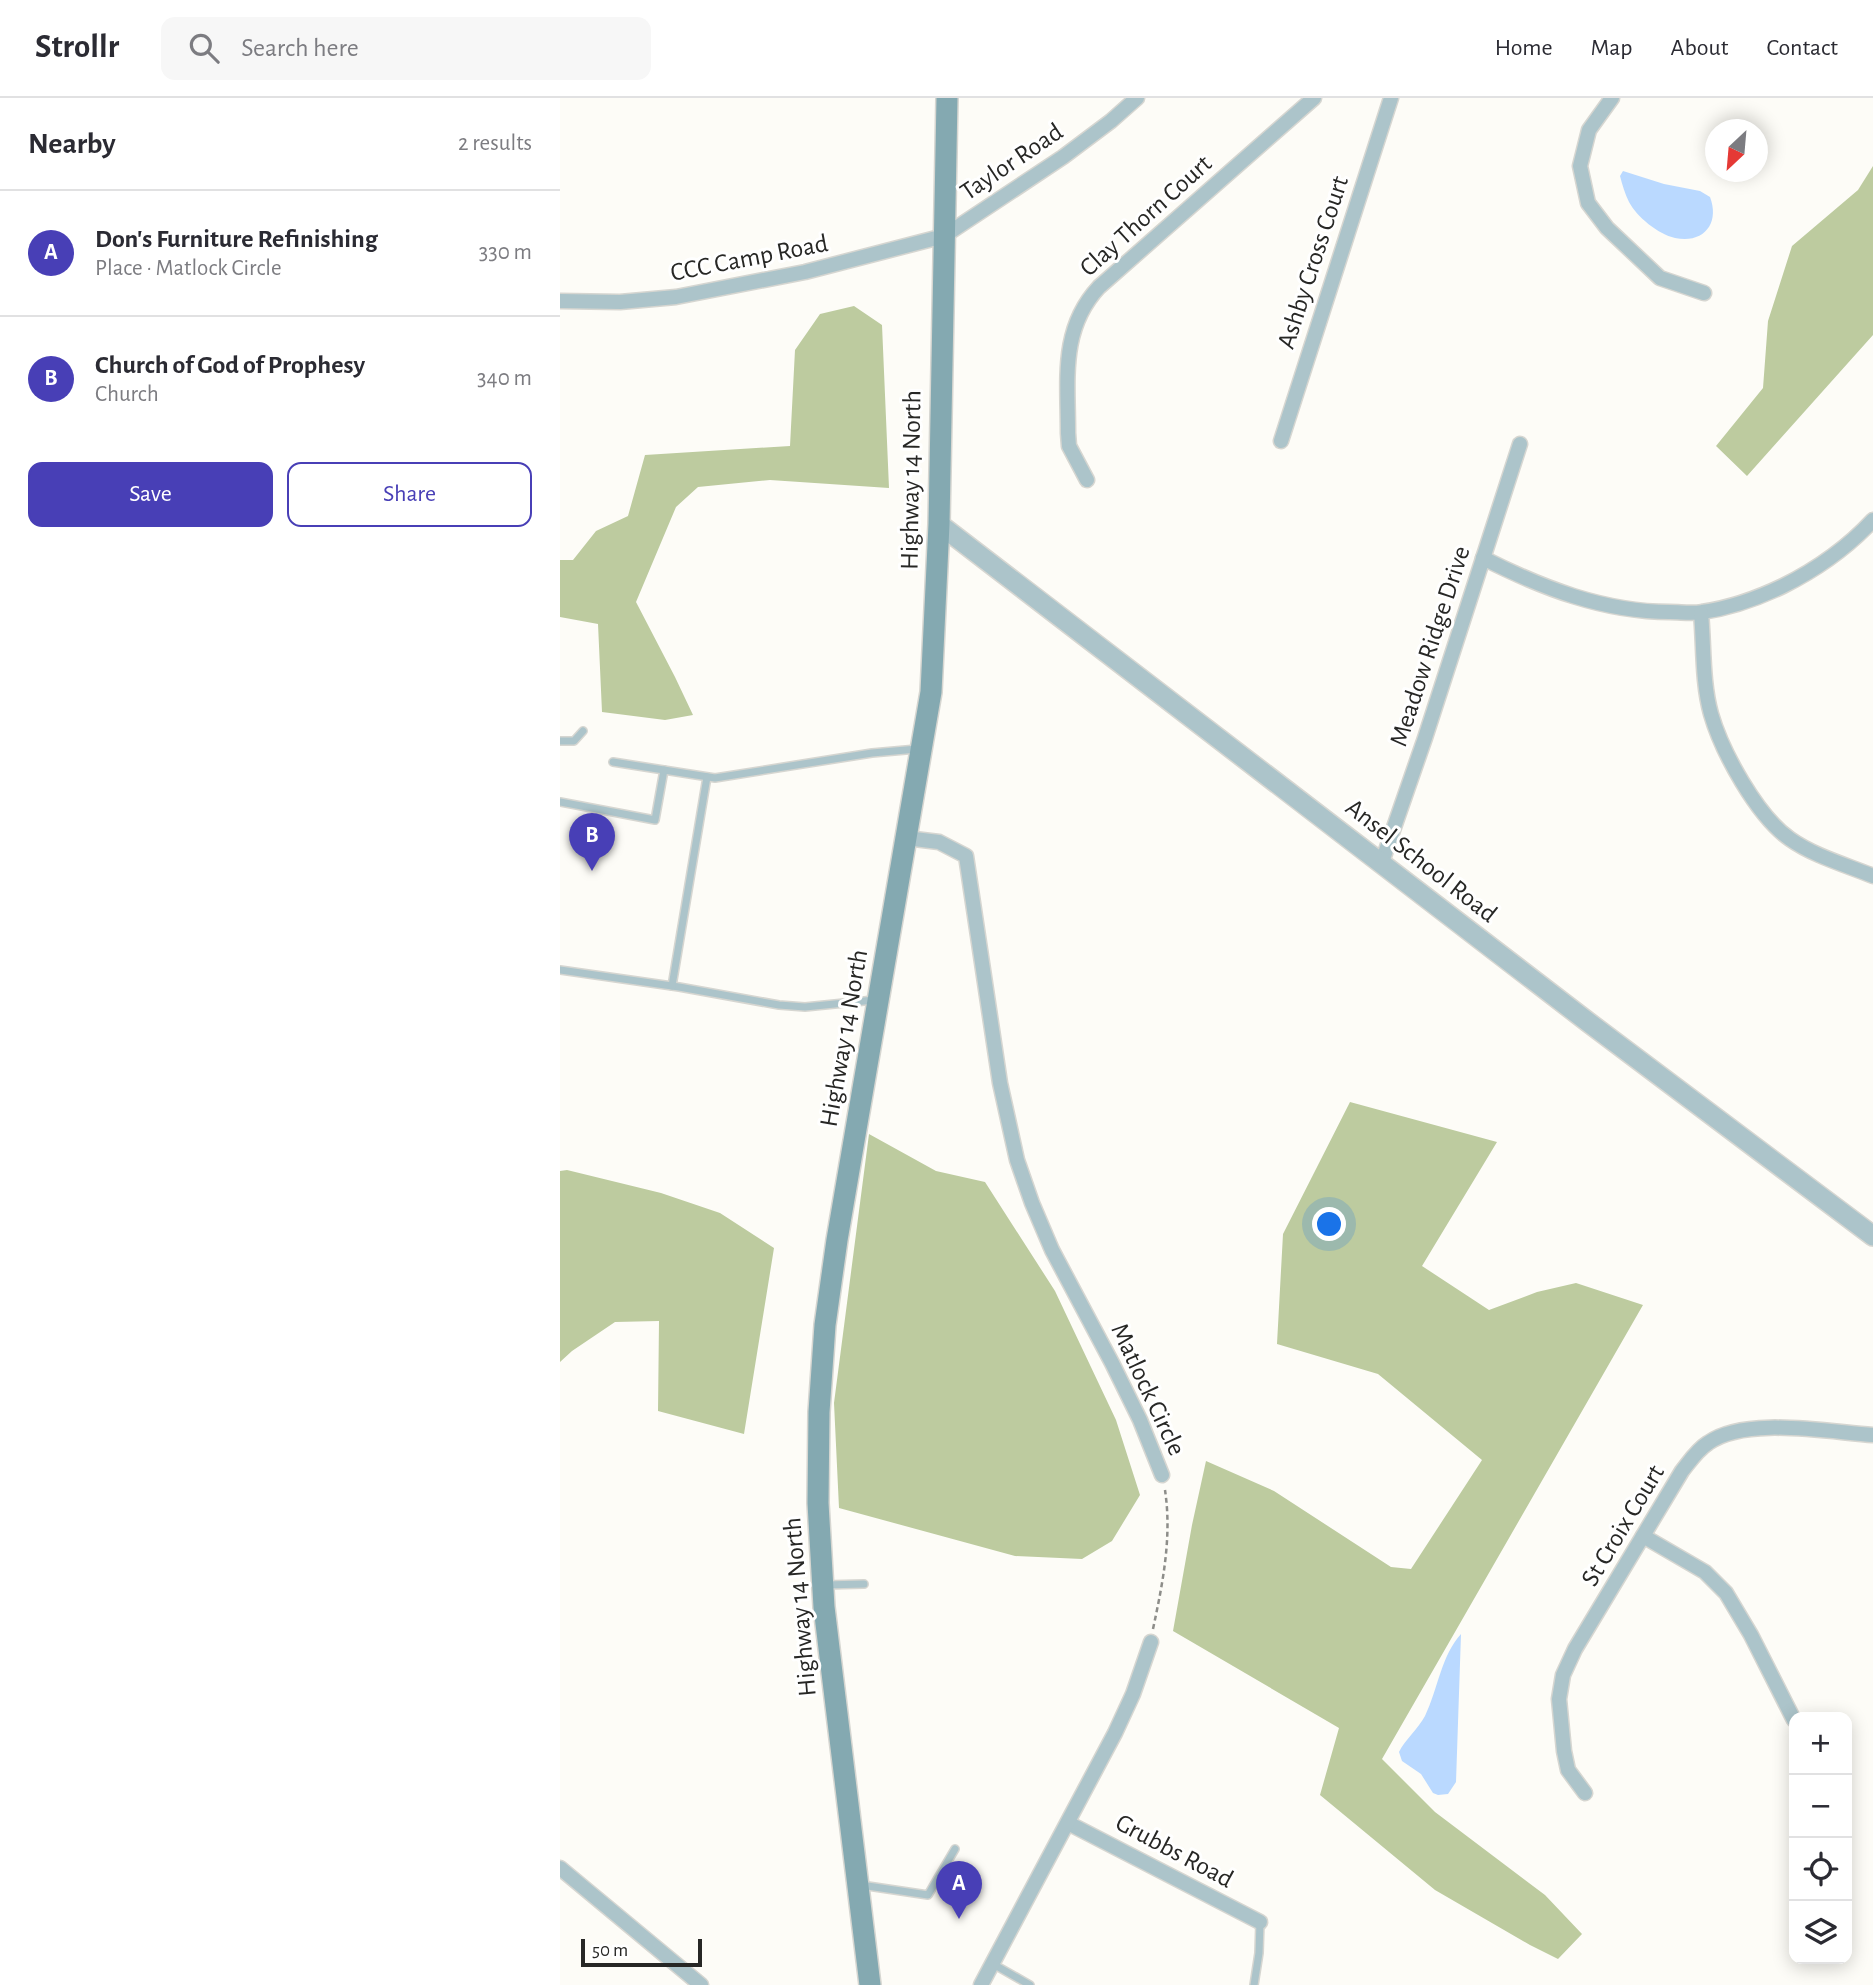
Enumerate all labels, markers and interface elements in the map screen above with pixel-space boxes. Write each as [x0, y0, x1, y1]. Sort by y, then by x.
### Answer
search box [161, 17, 651, 80]
icon: search [185, 29, 223, 67]
text: Strollr [35, 31, 119, 64]
text: Search here [241, 35, 359, 61]
text: Home [1495, 36, 1553, 60]
text: Map [1591, 36, 1633, 60]
text: About [1671, 36, 1728, 60]
text: Contact [1766, 36, 1838, 60]
street label: Taylor Road [956, 118, 1067, 205]
north arrow [1705, 119, 1768, 182]
text: Nearby [28, 129, 116, 159]
text: 2 results [458, 132, 532, 155]
street label: Clay Thorn Court [1075, 150, 1216, 281]
street label: Ashby Cross Court [1273, 173, 1353, 352]
text: Don's Furniture Refinishing [95, 226, 378, 252]
street label: CCC Camp Road [668, 230, 830, 286]
text: A [44, 241, 58, 264]
text: 330 m [479, 241, 532, 264]
text: Place · Matlock Circle [95, 257, 282, 280]
text: Church of God of Prophesy [95, 352, 365, 378]
text: B [44, 367, 58, 390]
text: 340 m [477, 367, 532, 390]
text: Church [95, 383, 159, 406]
street label: Highway 14 North [896, 390, 926, 570]
button: Save [28, 462, 273, 527]
button: Share [287, 462, 532, 527]
street label: Meadow Ridge Drive [1385, 543, 1475, 750]
street label: Ansel School Road [1341, 794, 1502, 928]
pin: B [569, 813, 615, 871]
street label: Highway 14 North [816, 947, 872, 1129]
your location [1312, 1207, 1346, 1241]
street label: Matlock Circle [1106, 1319, 1190, 1459]
street label: St Croix Court [1577, 1460, 1669, 1591]
street label: Highway 14 North [779, 1516, 821, 1698]
map controls [1789, 1712, 1852, 1964]
button: + [1789, 1712, 1852, 1775]
button: − [1789, 1775, 1852, 1838]
street label: Grubbs Road [1111, 1809, 1238, 1893]
button: locate [1789, 1838, 1852, 1901]
pin: A [936, 1861, 982, 1919]
button: layers [1789, 1901, 1852, 1964]
scale bar [581, 1936, 702, 1968]
text: 50 m [592, 1941, 628, 1960]

